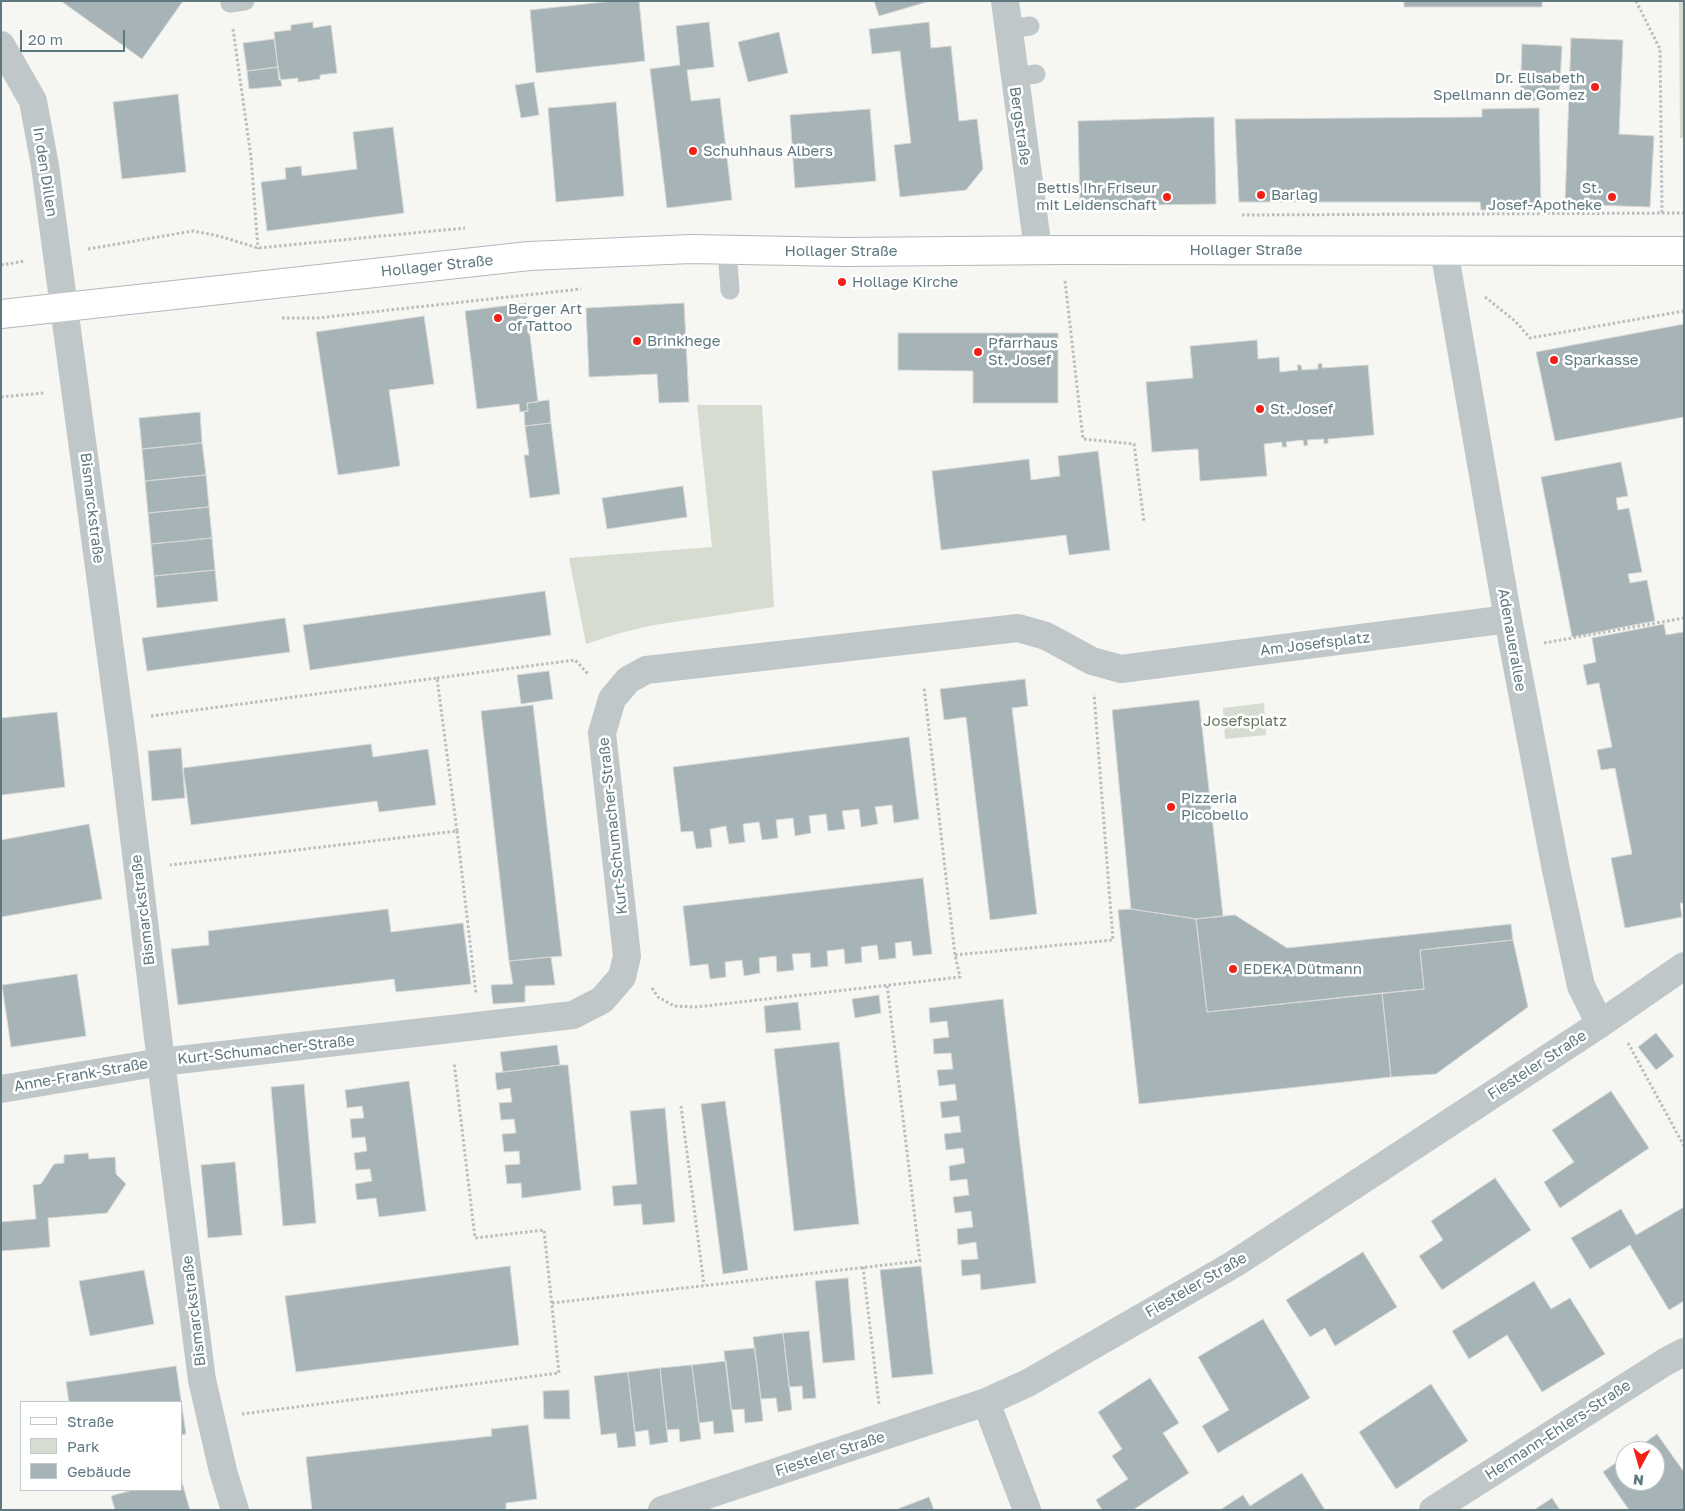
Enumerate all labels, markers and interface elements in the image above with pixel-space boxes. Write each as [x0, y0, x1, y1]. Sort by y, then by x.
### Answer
scale bar [22, 20, 128, 52]
text: 20 m [28, 30, 63, 48]
place label: Dr. Elisabeth Spellmann de Gomez [1433, 69, 1585, 104]
marker: Dr. Elisabeth Spellmann de Gomez [1589, 81, 1601, 93]
street label: Bergstraße [1006, 86, 1034, 166]
street label: In den Dillen [29, 126, 61, 218]
place label: Schuhhaus Albers [703, 142, 833, 160]
marker: Schuhhaus Albers [687, 145, 699, 157]
place label: Bettis Ihr Friseur mit Leidenschaft [1036, 179, 1157, 214]
place label: St. Josef-Apotheke [1488, 179, 1602, 214]
place label: Barlag [1271, 186, 1318, 204]
marker: Barlag [1255, 189, 1267, 201]
marker: Bettis Ihr Friseur mit Leidenschaft [1161, 191, 1173, 203]
marker: St. Josef-Apotheke [1606, 191, 1618, 203]
street label: Hollager Straße [1190, 241, 1302, 259]
street label: Hollager Straße [785, 242, 897, 260]
street label: Hollager Straße [380, 251, 494, 281]
place label: Hollage Kirche [852, 273, 958, 291]
marker: Hollage Kirche [836, 276, 848, 288]
place label: Berger Art of Tattoo [508, 300, 582, 335]
marker: Berger Art of Tattoo [492, 312, 504, 324]
place label: Brinkhege [647, 332, 720, 350]
place label: Pfarrhaus St. Josef [988, 334, 1058, 369]
marker: Brinkhege [631, 335, 643, 347]
marker: Pfarrhaus St. Josef [972, 346, 984, 358]
place label: Sparkasse [1564, 351, 1639, 369]
marker: Sparkasse [1548, 354, 1560, 366]
place label: St. Josef [1270, 400, 1333, 418]
marker: St. Josef [1254, 403, 1266, 415]
street label: Bismarckstraße [76, 451, 108, 565]
street label: Adenauerallee [1494, 587, 1530, 693]
street label: Am Josefsplatz [1259, 628, 1371, 660]
park label: Josefsplatz [1203, 712, 1287, 730]
street label: Kurt-Schumacher-Straße [595, 736, 631, 916]
place label: Pizzeria Picobello [1181, 789, 1248, 824]
marker: Pizzeria Picobello [1165, 801, 1177, 813]
street label: Bismarckstraße [127, 853, 159, 967]
place label: EDEKA Dütmann [1243, 960, 1362, 978]
marker: EDEKA Dütmann [1227, 963, 1239, 975]
street label: Fiesteler Straße [1484, 1026, 1590, 1104]
street label: Kurt-Schumacher-Straße [176, 1032, 356, 1068]
street label: Anne-Frank-Straße [13, 1054, 149, 1096]
street label: Fiesteler Straße [1142, 1249, 1250, 1321]
street label: Bismarckstraße [178, 1254, 210, 1368]
street label: Hermann-Ehlers-Straße [1482, 1376, 1634, 1484]
legend [20, 1401, 182, 1491]
text: Straße [67, 1412, 114, 1430]
street label: Fiesteler Straße [773, 1428, 887, 1480]
text: Park [67, 1437, 99, 1455]
north arrow [1615, 1441, 1665, 1491]
text: Gebäude [67, 1462, 131, 1480]
text: N [1632, 1471, 1645, 1489]

